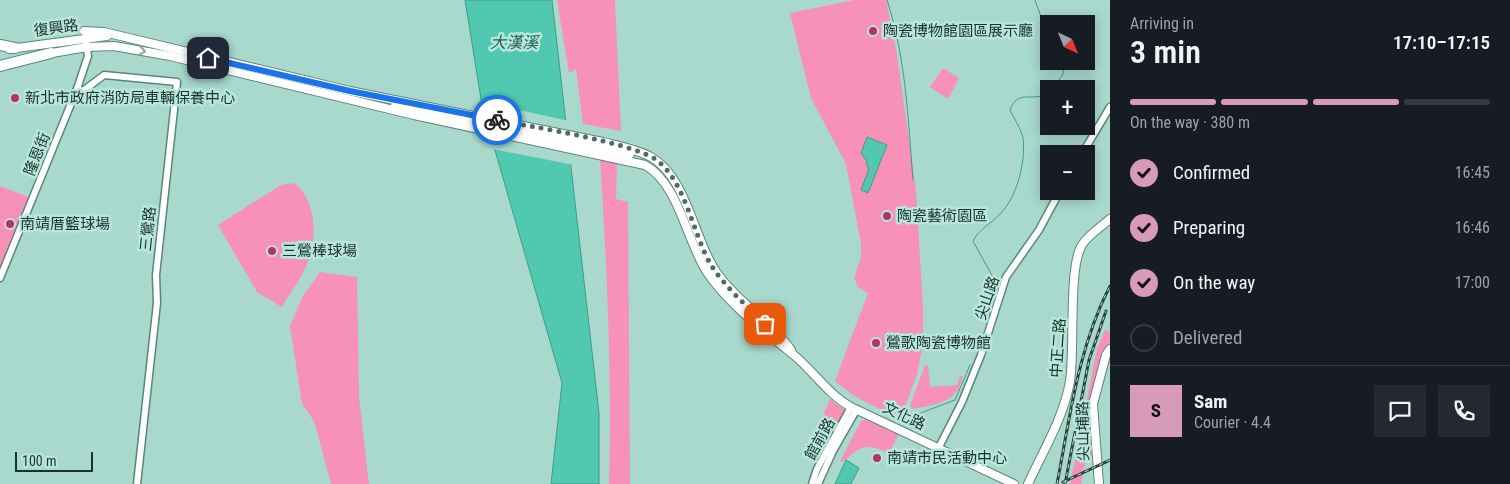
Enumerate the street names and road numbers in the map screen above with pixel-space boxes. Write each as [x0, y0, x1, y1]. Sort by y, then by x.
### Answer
street label: 復興路 [32, 16, 80, 40]
street label: 隆恩街 [20, 130, 54, 178]
street label: 三鶯路 [137, 206, 159, 252]
street label: 尖山路 [971, 274, 1003, 322]
street label: 中正二路 [1047, 317, 1069, 379]
street label: 文化路 [880, 398, 928, 434]
street label: 尖山埔路 [1073, 401, 1093, 461]
street label: 館前路 [801, 415, 839, 463]

